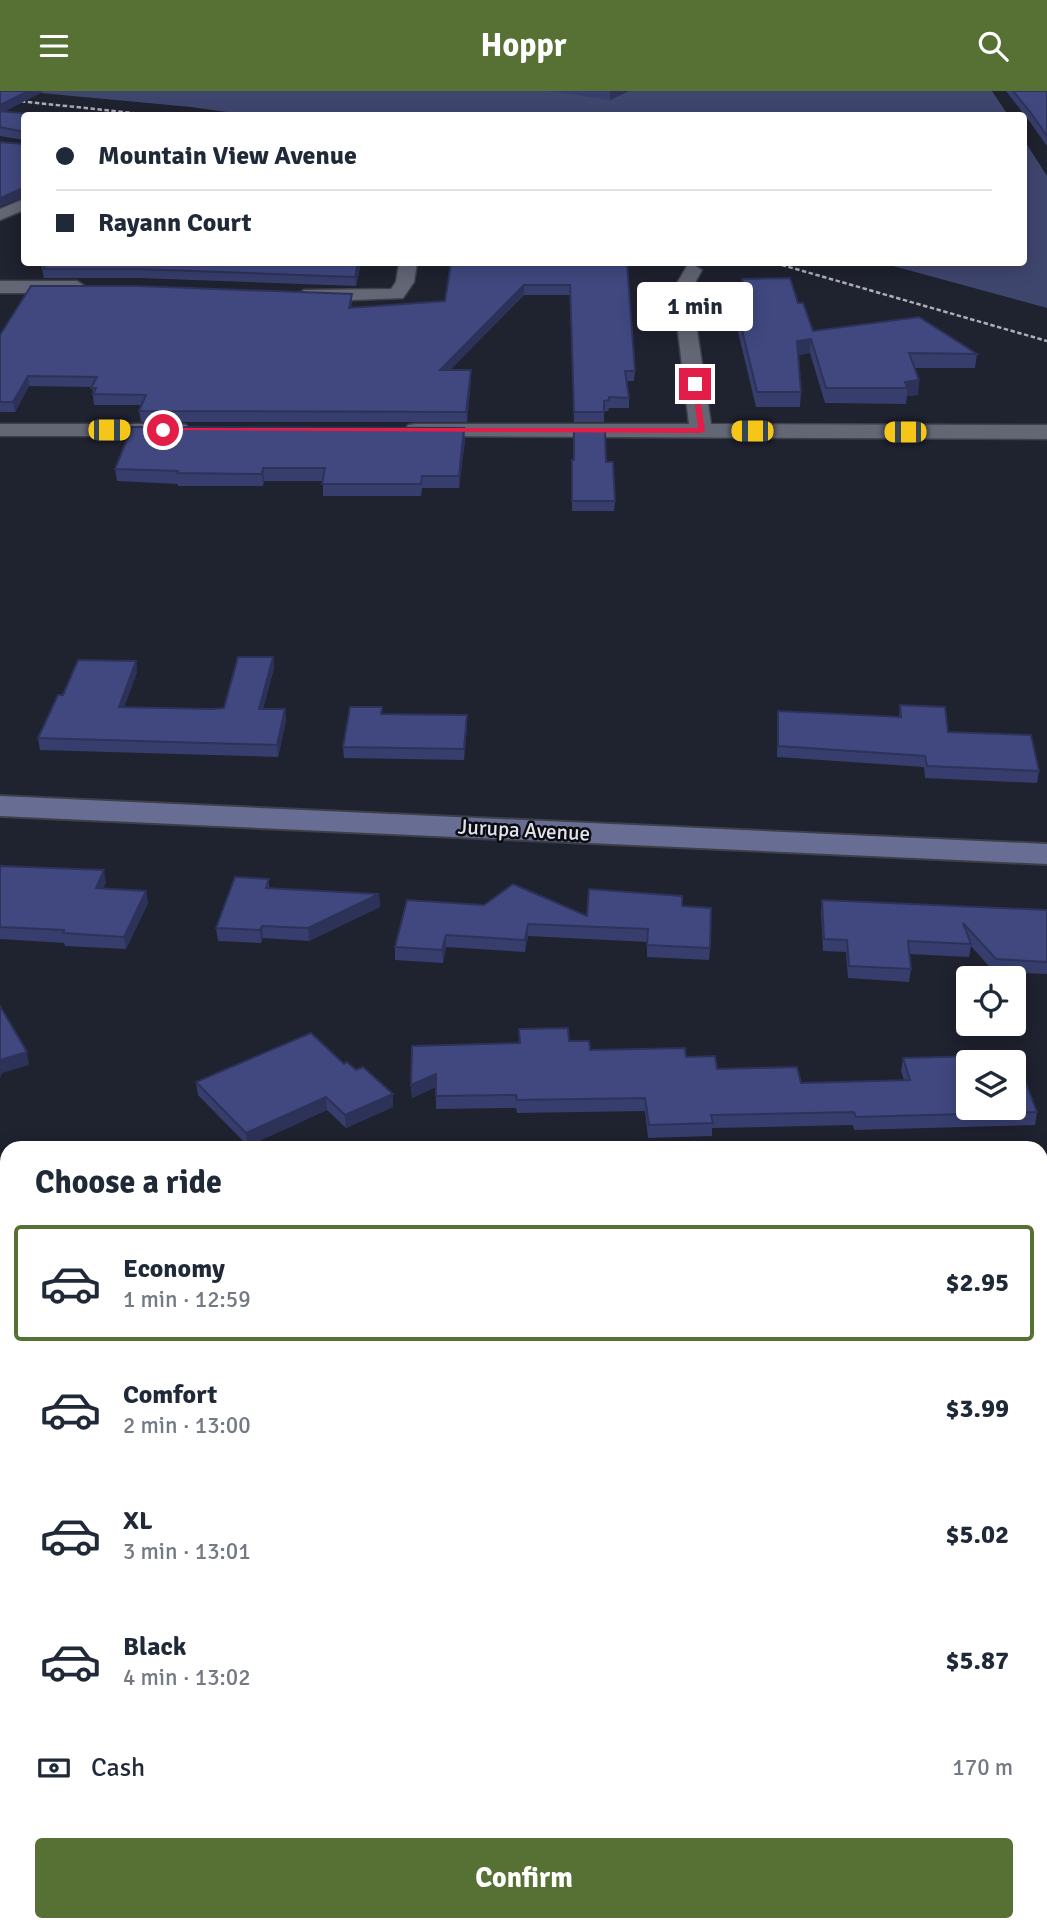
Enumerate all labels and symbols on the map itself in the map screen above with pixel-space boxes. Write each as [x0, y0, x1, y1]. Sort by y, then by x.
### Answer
callout: 1 min [637, 282, 753, 331]
route end [679, 368, 711, 400]
route start [147, 414, 179, 446]
car [89, 420, 131, 441]
car [732, 421, 774, 442]
car [885, 422, 927, 443]
street label: Jurupa Avenue [457, 814, 591, 846]

